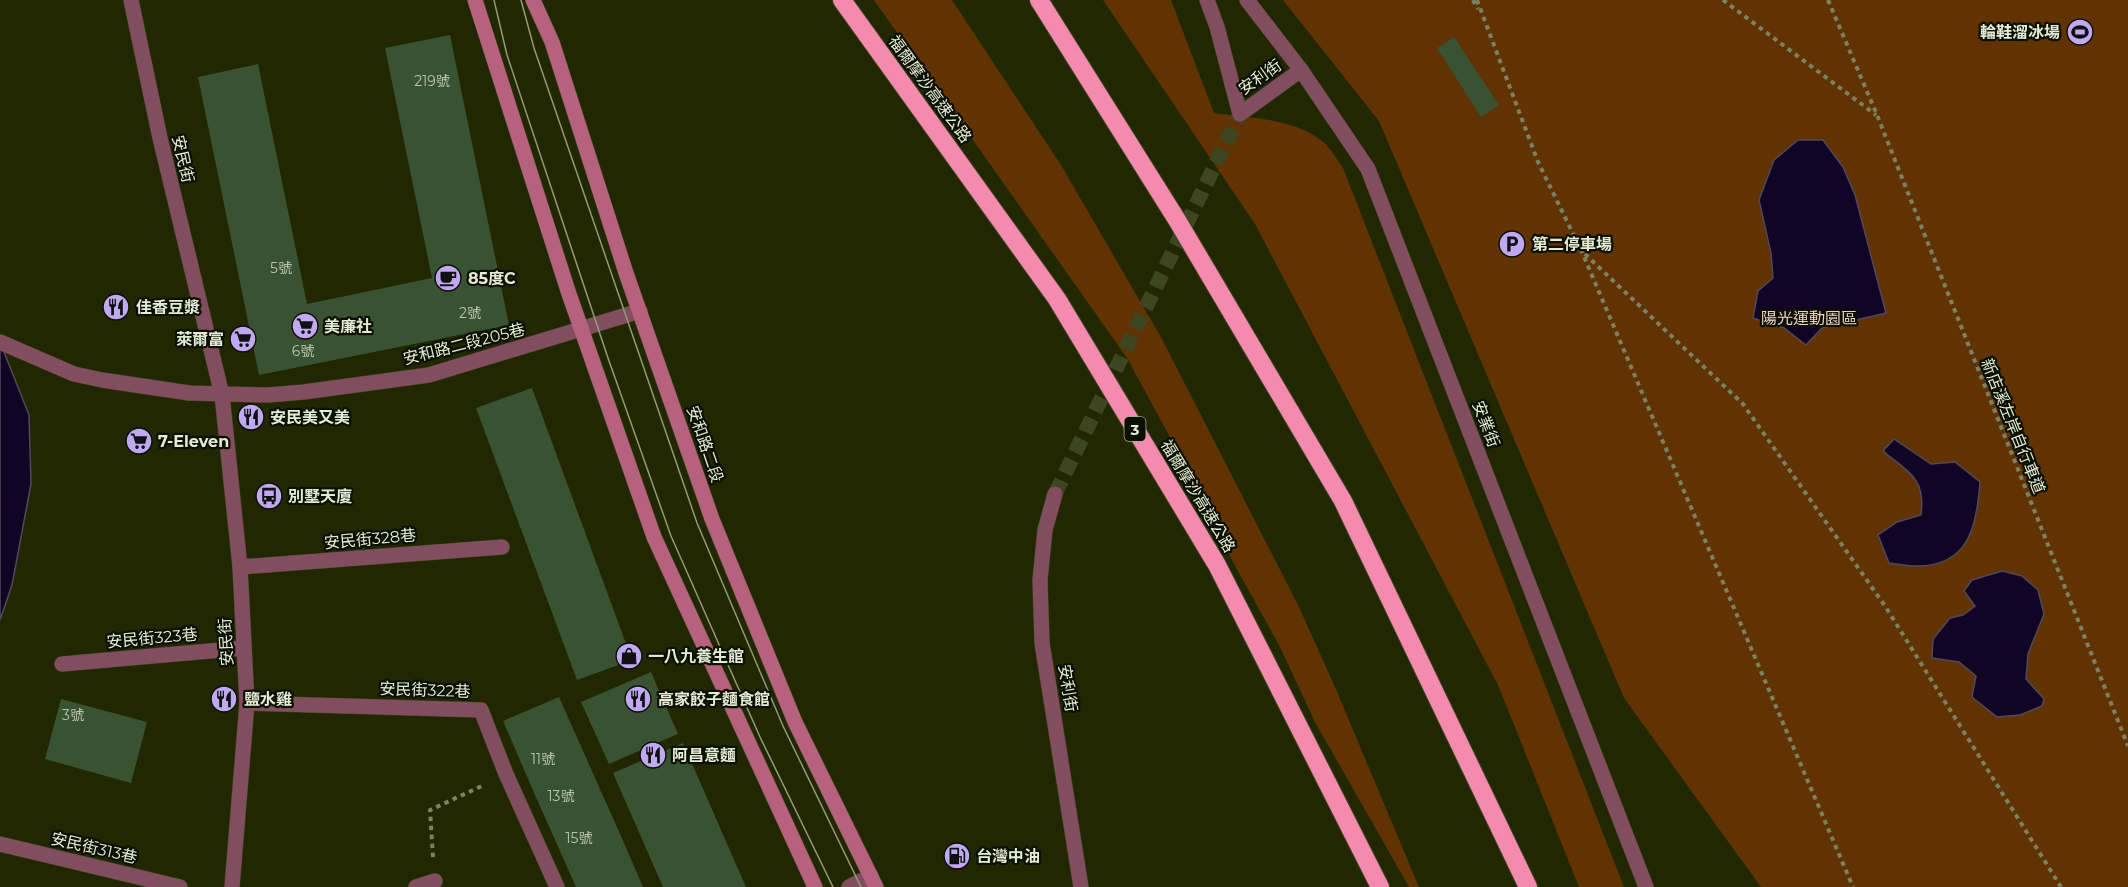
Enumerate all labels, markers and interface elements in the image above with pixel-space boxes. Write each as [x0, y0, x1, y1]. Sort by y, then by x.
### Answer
sports icon: 輪鞋溜冰場 [2065, 17, 2095, 47]
place label: 輪鞋溜冰場 [1980, 23, 2060, 42]
street label: 福爾摩沙高速公路 [885, 32, 975, 146]
street label: 安利街 [1235, 55, 1285, 99]
house number: 219號 [414, 72, 450, 90]
street label: 安民街 [168, 133, 198, 185]
parking icon: 第二停車場 [1497, 229, 1527, 259]
place label: 第二停車場 [1532, 235, 1612, 254]
house number: 5號 [270, 259, 292, 277]
cafe icon: 85度C [433, 263, 463, 293]
place label: 85度C [468, 269, 516, 288]
restaurant icon: 佳香豆漿 [101, 292, 131, 322]
place label: 佳香豆漿 [136, 298, 200, 317]
house number: 2號 [459, 304, 481, 322]
park label: 陽光運動園區 [1761, 309, 1857, 328]
supermarket icon: 美廉社 [290, 311, 320, 341]
place label: 美廉社 [324, 317, 372, 336]
street label: 安和路二段205巷 [401, 320, 527, 368]
supermarket icon: 萊爾富 [228, 324, 258, 354]
place label: 萊爾富 [176, 330, 224, 349]
house number: 6號 [292, 342, 314, 360]
street label: 新店溪左岸自行車道 [1977, 356, 2049, 496]
street label: 安業街 [1469, 398, 1503, 450]
restaurant icon: 安民美又美 [236, 402, 266, 432]
street label: 安和路二段 [683, 403, 727, 485]
place label: 安民美又美 [270, 408, 350, 427]
road number: 3 [1124, 417, 1146, 441]
supermarket icon: 7-Eleven [124, 426, 154, 456]
place label: 7-Eleven [158, 432, 229, 451]
street label: 福爾摩沙高速公路 [1157, 436, 1239, 556]
bus stop icon: 別墅天廈 [254, 481, 284, 511]
place label: 別墅天廈 [288, 487, 352, 506]
street label: 安民街328巷 [323, 526, 417, 552]
street label: 安民街 [215, 618, 237, 666]
street label: 安民街323巷 [106, 625, 198, 651]
shop icon: 一八九養生館 [614, 641, 644, 671]
place label: 一八九養生館 [648, 647, 744, 666]
street label: 安利街 [1055, 663, 1081, 713]
street label: 安民街322巷 [379, 679, 471, 701]
restaurant icon: 鹽水雞 [209, 684, 239, 714]
restaurant icon: 高家餃子麵食館 [623, 684, 653, 714]
place label: 鹽水雞 [244, 690, 292, 709]
place label: 高家餃子麵食館 [658, 690, 770, 709]
house number: 3號 [62, 706, 84, 724]
restaurant icon: 阿昌意麵 [638, 740, 668, 770]
place label: 阿昌意麵 [672, 746, 736, 765]
house number: 11號 [531, 750, 555, 768]
house number: 13號 [548, 787, 574, 805]
street label: 安民街313巷 [49, 829, 139, 867]
house number: 15號 [566, 829, 592, 847]
fuel station icon: 台灣中油 [942, 841, 972, 871]
place label: 台灣中油 [976, 847, 1040, 866]

